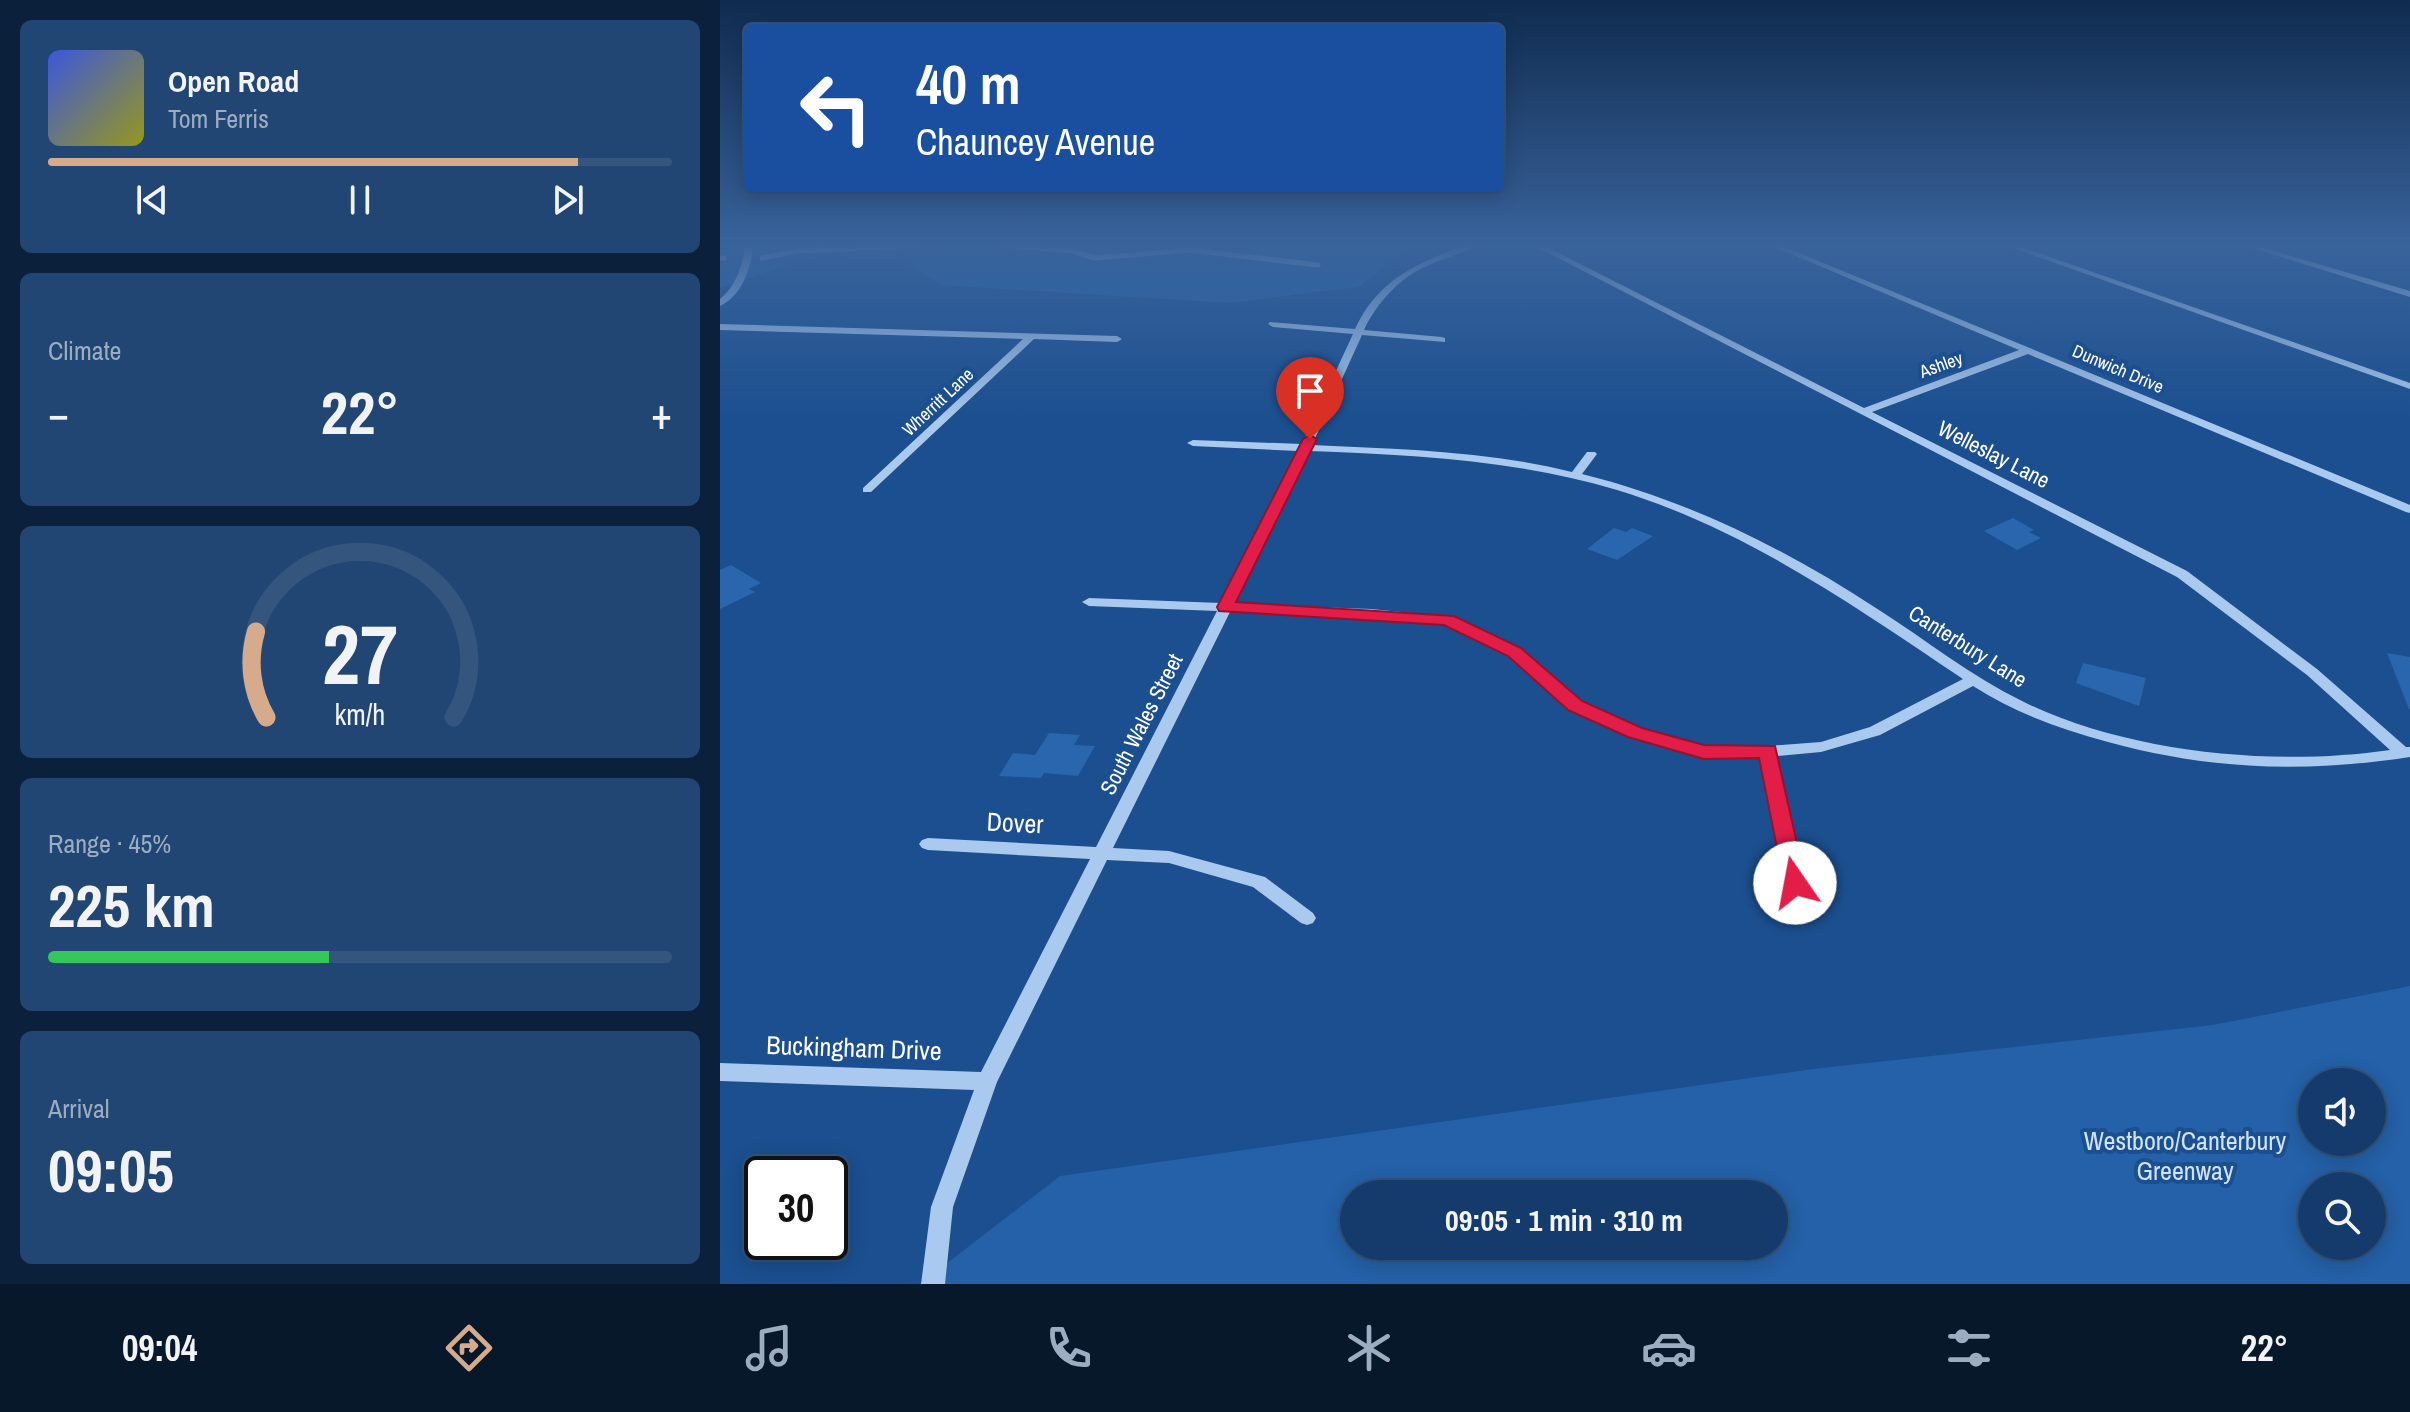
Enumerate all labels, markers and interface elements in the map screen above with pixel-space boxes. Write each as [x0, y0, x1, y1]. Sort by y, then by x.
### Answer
text: 40 m [916, 46, 1021, 121]
icon: left [784, 56, 888, 160]
text: Open Road [168, 61, 299, 101]
text: Tom Ferris [168, 101, 269, 136]
text: Chauncey Avenue [916, 118, 1155, 166]
icon: previous [130, 178, 174, 222]
icon: pause [338, 178, 382, 222]
icon: next [546, 178, 590, 222]
text: Climate [48, 333, 121, 368]
street label: Dunwich Drive [2069, 338, 2168, 399]
street label: Ashley [1915, 345, 1966, 384]
pin [1276, 357, 1344, 439]
street label: Wherritt Lane [896, 362, 979, 441]
icon: arrive [1288, 369, 1332, 413]
text: 22° [321, 372, 399, 453]
text: − [48, 383, 69, 443]
text: + [651, 383, 672, 443]
street label: Welleslay Lane [1933, 413, 2055, 495]
text: 27 [322, 598, 398, 710]
street label: Canterbury Lane [1903, 598, 2033, 694]
street label: South Wales Street [1093, 648, 1189, 800]
text: km/h [335, 695, 385, 734]
street label: Dover [986, 804, 1044, 841]
text: Range · 45% [48, 826, 171, 861]
position arrow [1753, 841, 1837, 925]
text: 225 km [48, 865, 215, 946]
street label: Buckingham Drive [766, 1027, 942, 1068]
map controls [2298, 1068, 2386, 1260]
button: sound [2298, 1068, 2386, 1156]
text: Arrival [48, 1091, 110, 1126]
park label: Westboro/Canterbury Greenway [2084, 1123, 2286, 1188]
text: 09:05 [48, 1130, 174, 1211]
speed limit sign: 30 [744, 1156, 848, 1260]
button: search [2298, 1172, 2386, 1260]
text: 09:05 · 1 min · 310 m [1445, 1200, 1683, 1240]
icon: directions [441, 1320, 497, 1376]
icon: music [741, 1320, 797, 1376]
icon: phone [1041, 1320, 1097, 1376]
icon: climate [1341, 1320, 1397, 1376]
icon: car [1641, 1320, 1697, 1376]
icon: filters [1941, 1320, 1997, 1376]
text: 09:04 [122, 1324, 197, 1372]
text: 22° [2241, 1324, 2288, 1372]

